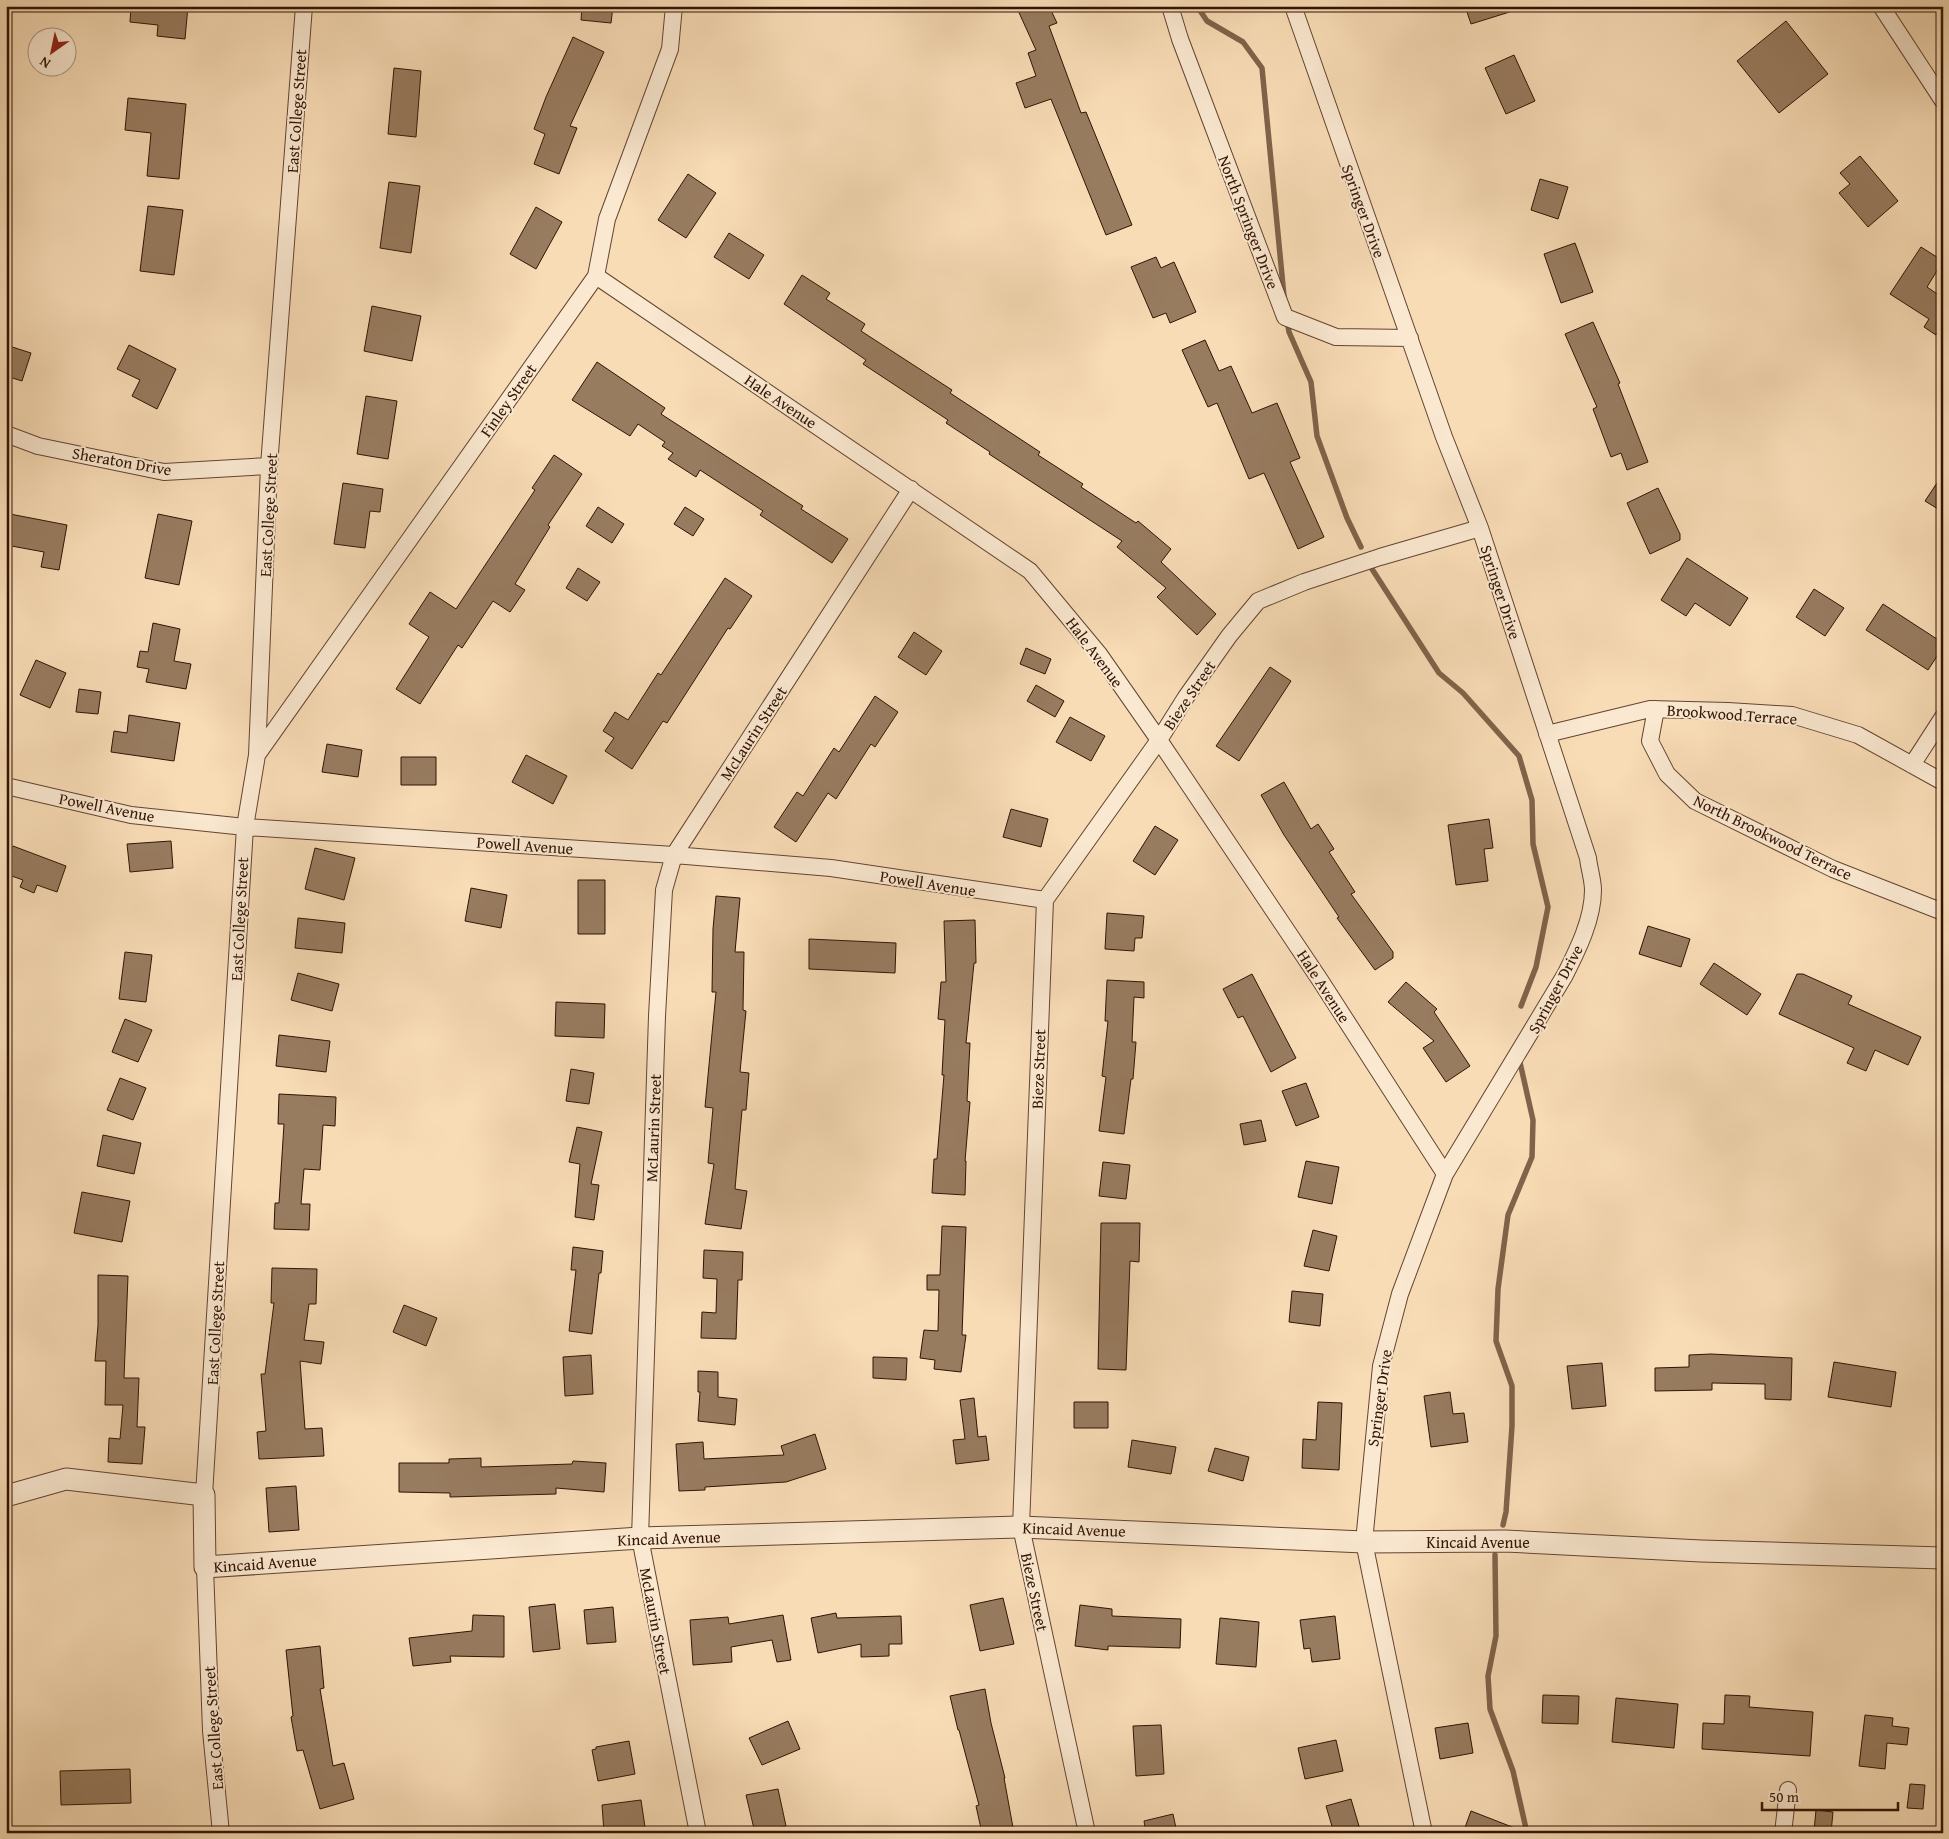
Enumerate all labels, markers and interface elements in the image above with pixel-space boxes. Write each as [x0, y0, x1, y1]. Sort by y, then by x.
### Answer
north arrow [28, 28, 78, 78]
street label: East College Street [280, 48, 312, 174]
text: N [35, 52, 54, 74]
street label: North Springer Drive [1212, 152, 1286, 292]
street label: Springer Drive [1336, 161, 1392, 261]
street label: Finley Street [474, 358, 542, 442]
street label: Hale Avenue [740, 368, 822, 434]
street label: Sheraton Drive [70, 440, 174, 482]
street label: East College Street [253, 452, 283, 578]
street label: Springer Drive [1474, 542, 1528, 642]
street label: Hale Avenue [1060, 612, 1130, 692]
street label: Bieze Street [1157, 655, 1221, 735]
street label: McLaurin Street [713, 681, 793, 785]
street label: Brookwood Terrace [1666, 697, 1798, 731]
street label: Powell Avenue [57, 786, 157, 828]
street label: North Brookwood Terrace [1690, 788, 1856, 886]
street label: Powell Avenue [476, 830, 574, 860]
street label: East College Street [224, 856, 254, 982]
street label: Powell Avenue [878, 864, 978, 902]
street label: Springer Drive [1521, 940, 1589, 1038]
street label: Hale Avenue [1291, 945, 1357, 1027]
street label: Bieze Street [1025, 1028, 1051, 1109]
street label: McLaurin Street [639, 1073, 667, 1183]
street label: East College Street [200, 1260, 230, 1386]
street label: Springer Drive [1360, 1348, 1398, 1448]
street label: Kincaid Avenue [1022, 1515, 1126, 1543]
street label: Kincaid Avenue [617, 1524, 721, 1552]
street label: Kincaid Avenue [1426, 1530, 1530, 1554]
street label: Kincaid Avenue [213, 1547, 317, 1579]
street label: Bieze Street [1015, 1551, 1055, 1634]
street label: McLaurin Street [634, 1566, 678, 1677]
street label: East College Street [197, 1665, 229, 1791]
scale bar [1762, 1779, 1898, 1811]
text: 50 m [1769, 1786, 1800, 1807]

